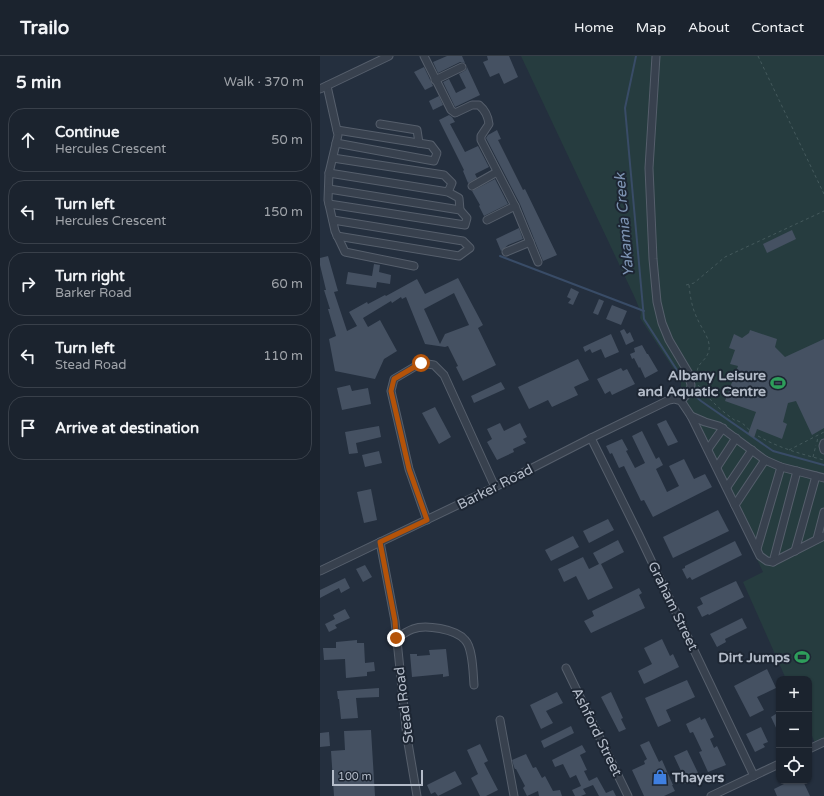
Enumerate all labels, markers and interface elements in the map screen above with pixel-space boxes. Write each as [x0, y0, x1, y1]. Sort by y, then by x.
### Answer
text: Trailo [20, 17, 69, 39]
text: Home [574, 19, 614, 36]
text: Map [636, 19, 666, 36]
text: About [688, 19, 730, 36]
text: Contact [752, 19, 804, 36]
text: 5 min [16, 72, 61, 93]
text: Walk · 370 m [224, 74, 304, 90]
text: Continue [55, 123, 119, 141]
icon: ahead [17, 129, 39, 151]
text: 50 m [271, 132, 303, 148]
text: Hercules Crescent [55, 141, 166, 157]
water label: Yakamia Creek [610, 171, 638, 278]
text: Turn left [55, 195, 115, 213]
icon: left [17, 201, 39, 223]
text: 150 m [263, 204, 303, 220]
text: Hercules Crescent [55, 213, 166, 229]
text: Turn right [55, 267, 125, 285]
icon: right [17, 273, 39, 295]
text: 60 m [271, 276, 303, 292]
text: Barker Road [55, 285, 132, 301]
text: Turn left [55, 339, 115, 357]
icon: left [17, 345, 39, 367]
text: 110 m [263, 348, 303, 364]
route start [412, 354, 430, 372]
text: Stead Road [55, 357, 127, 373]
place label: Albany Leisure and Aquatic Centre [638, 367, 766, 400]
sports icon: Albany Leisure and Aquatic Centre [769, 374, 787, 392]
icon: arrive [17, 417, 39, 439]
text: Arrive at destination [55, 419, 199, 437]
street label: Barker Road [454, 461, 536, 513]
street label: Graham Street [644, 559, 702, 654]
route end [387, 629, 405, 647]
sports icon: Dirt Jumps [793, 648, 811, 666]
place label: Dirt Jumps [718, 649, 790, 666]
street label: Stead Road [391, 666, 417, 744]
map controls [776, 676, 812, 784]
button: + [776, 676, 812, 712]
street label: Ashford Street [568, 685, 626, 780]
button: − [776, 712, 812, 748]
button: locate [776, 748, 812, 784]
scale bar [332, 768, 423, 787]
shop icon: Thayers [651, 768, 669, 786]
place label: Thayers [671, 769, 724, 786]
text: 100 m [338, 770, 372, 783]

